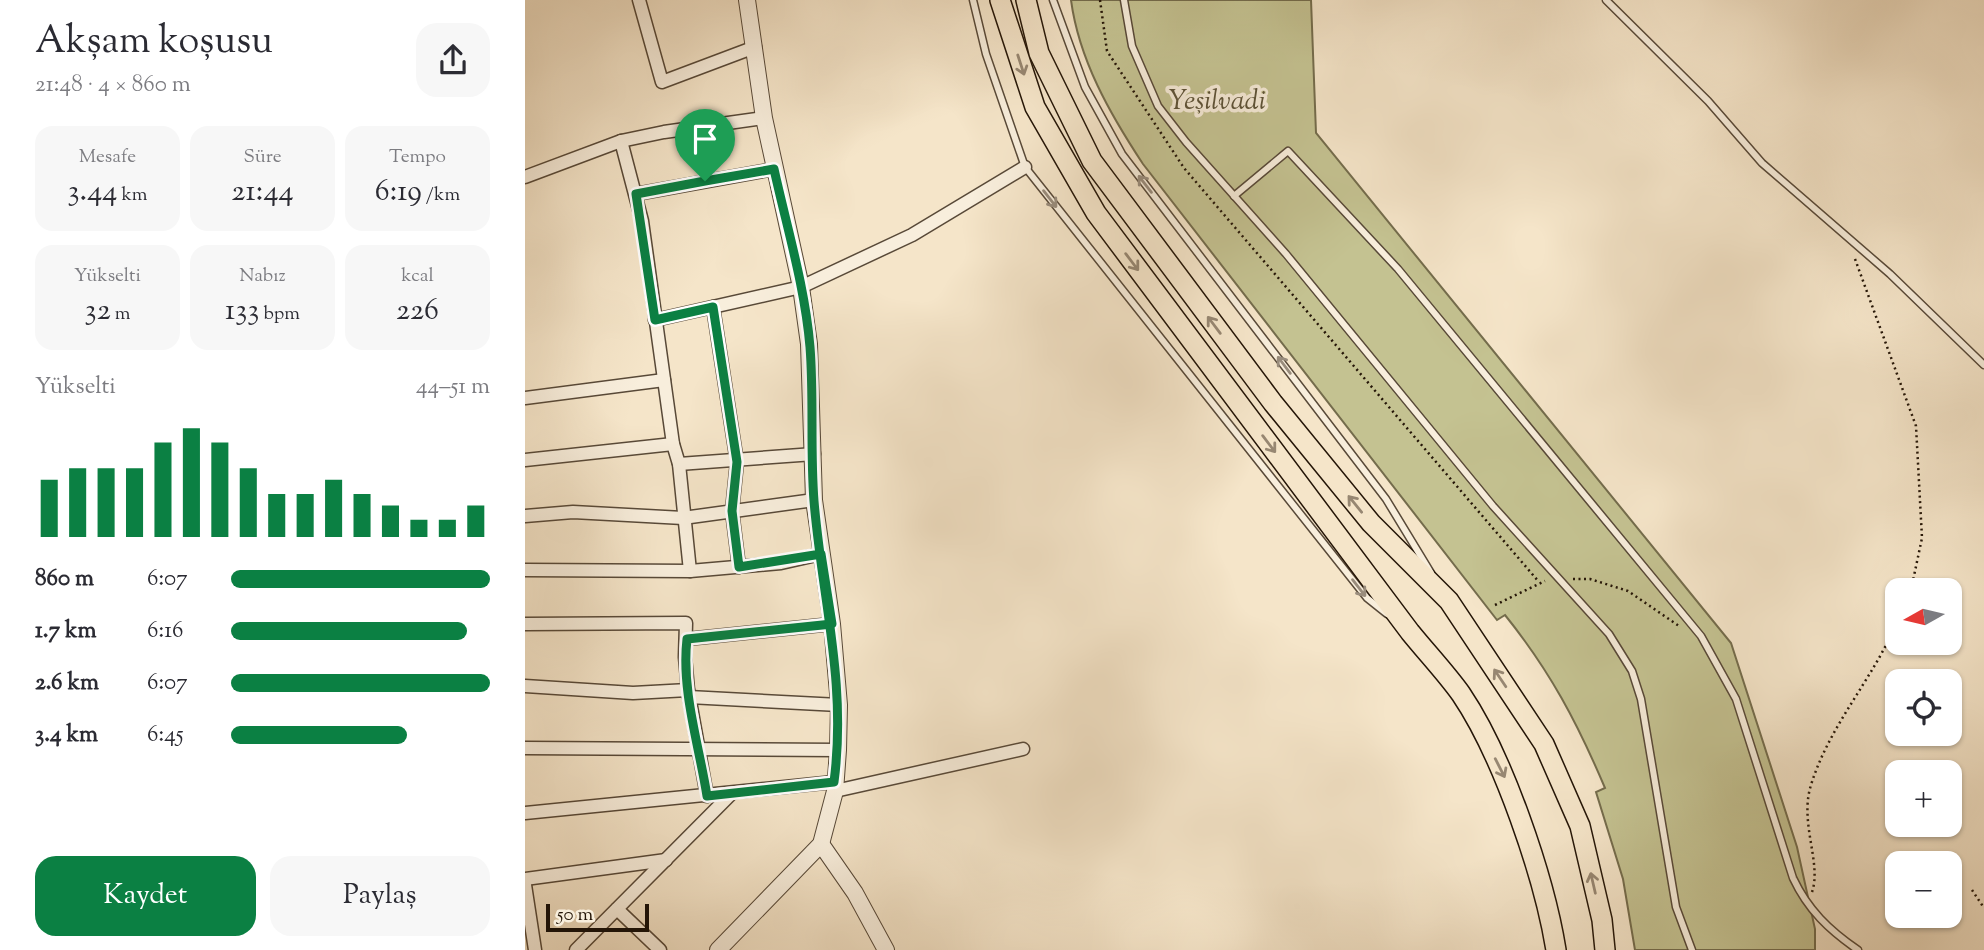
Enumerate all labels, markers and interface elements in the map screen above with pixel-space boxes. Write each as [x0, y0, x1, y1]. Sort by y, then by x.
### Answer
text: Akşam koşusu [35, 16, 273, 70]
button: share [416, 23, 490, 97]
one-way arrow [1016, 53, 1028, 75]
text: 21:48 · 4 × 860 m [35, 69, 191, 102]
park label: Yeşilvadi [1168, 82, 1266, 122]
pin [675, 109, 735, 181]
icon: arrive [686, 120, 724, 158]
text: Mesafe [79, 144, 136, 171]
text: Süre [243, 144, 282, 171]
text: Tempo [389, 144, 446, 171]
text: 3.44 [67, 171, 117, 214]
text: 21:44 [231, 171, 294, 214]
text: 6:19 [375, 171, 422, 214]
one-way arrow [1138, 175, 1153, 194]
text: km [117, 182, 148, 209]
text: /km [422, 182, 460, 209]
one-way arrow [1042, 189, 1057, 207]
one-way arrow [1125, 252, 1140, 271]
text: Yükselti [74, 263, 141, 290]
text: Nabız [239, 263, 286, 290]
text: kcal [401, 263, 434, 290]
text: 32 [85, 290, 111, 333]
text: 133 [225, 290, 259, 333]
text: 226 [396, 290, 439, 333]
text: m [111, 301, 130, 328]
text: bpm [259, 301, 300, 328]
one-way arrow [1207, 316, 1222, 335]
one-way arrow [1276, 356, 1291, 374]
text: Yükselti [35, 371, 116, 404]
text: 44–51 m [416, 371, 490, 404]
one-way arrow [1261, 434, 1276, 453]
one-way arrow [1347, 495, 1363, 513]
text: 860 m [35, 563, 94, 596]
text: 6:07 [147, 563, 188, 596]
one-way arrow [1351, 578, 1366, 596]
north arrow [1885, 578, 1962, 654]
map controls [1885, 578, 1962, 928]
text: 1.7 km [35, 615, 97, 648]
text: 6:16 [147, 615, 183, 648]
text: 2.6 km [35, 667, 99, 700]
text: 6:07 [147, 667, 188, 700]
one-way arrow [1492, 669, 1507, 688]
button: locate [1885, 669, 1962, 746]
text: 3.4 km [35, 719, 98, 752]
text: 6:45 [147, 719, 184, 752]
one-way arrow [1493, 757, 1507, 778]
button: + [1885, 760, 1962, 837]
button: − [1885, 851, 1962, 928]
button: Kaydet [35, 856, 256, 936]
button: Paylaş [270, 856, 490, 936]
one-way arrow [1586, 872, 1599, 895]
scale bar [546, 901, 649, 933]
text: 50 m [557, 902, 593, 929]

